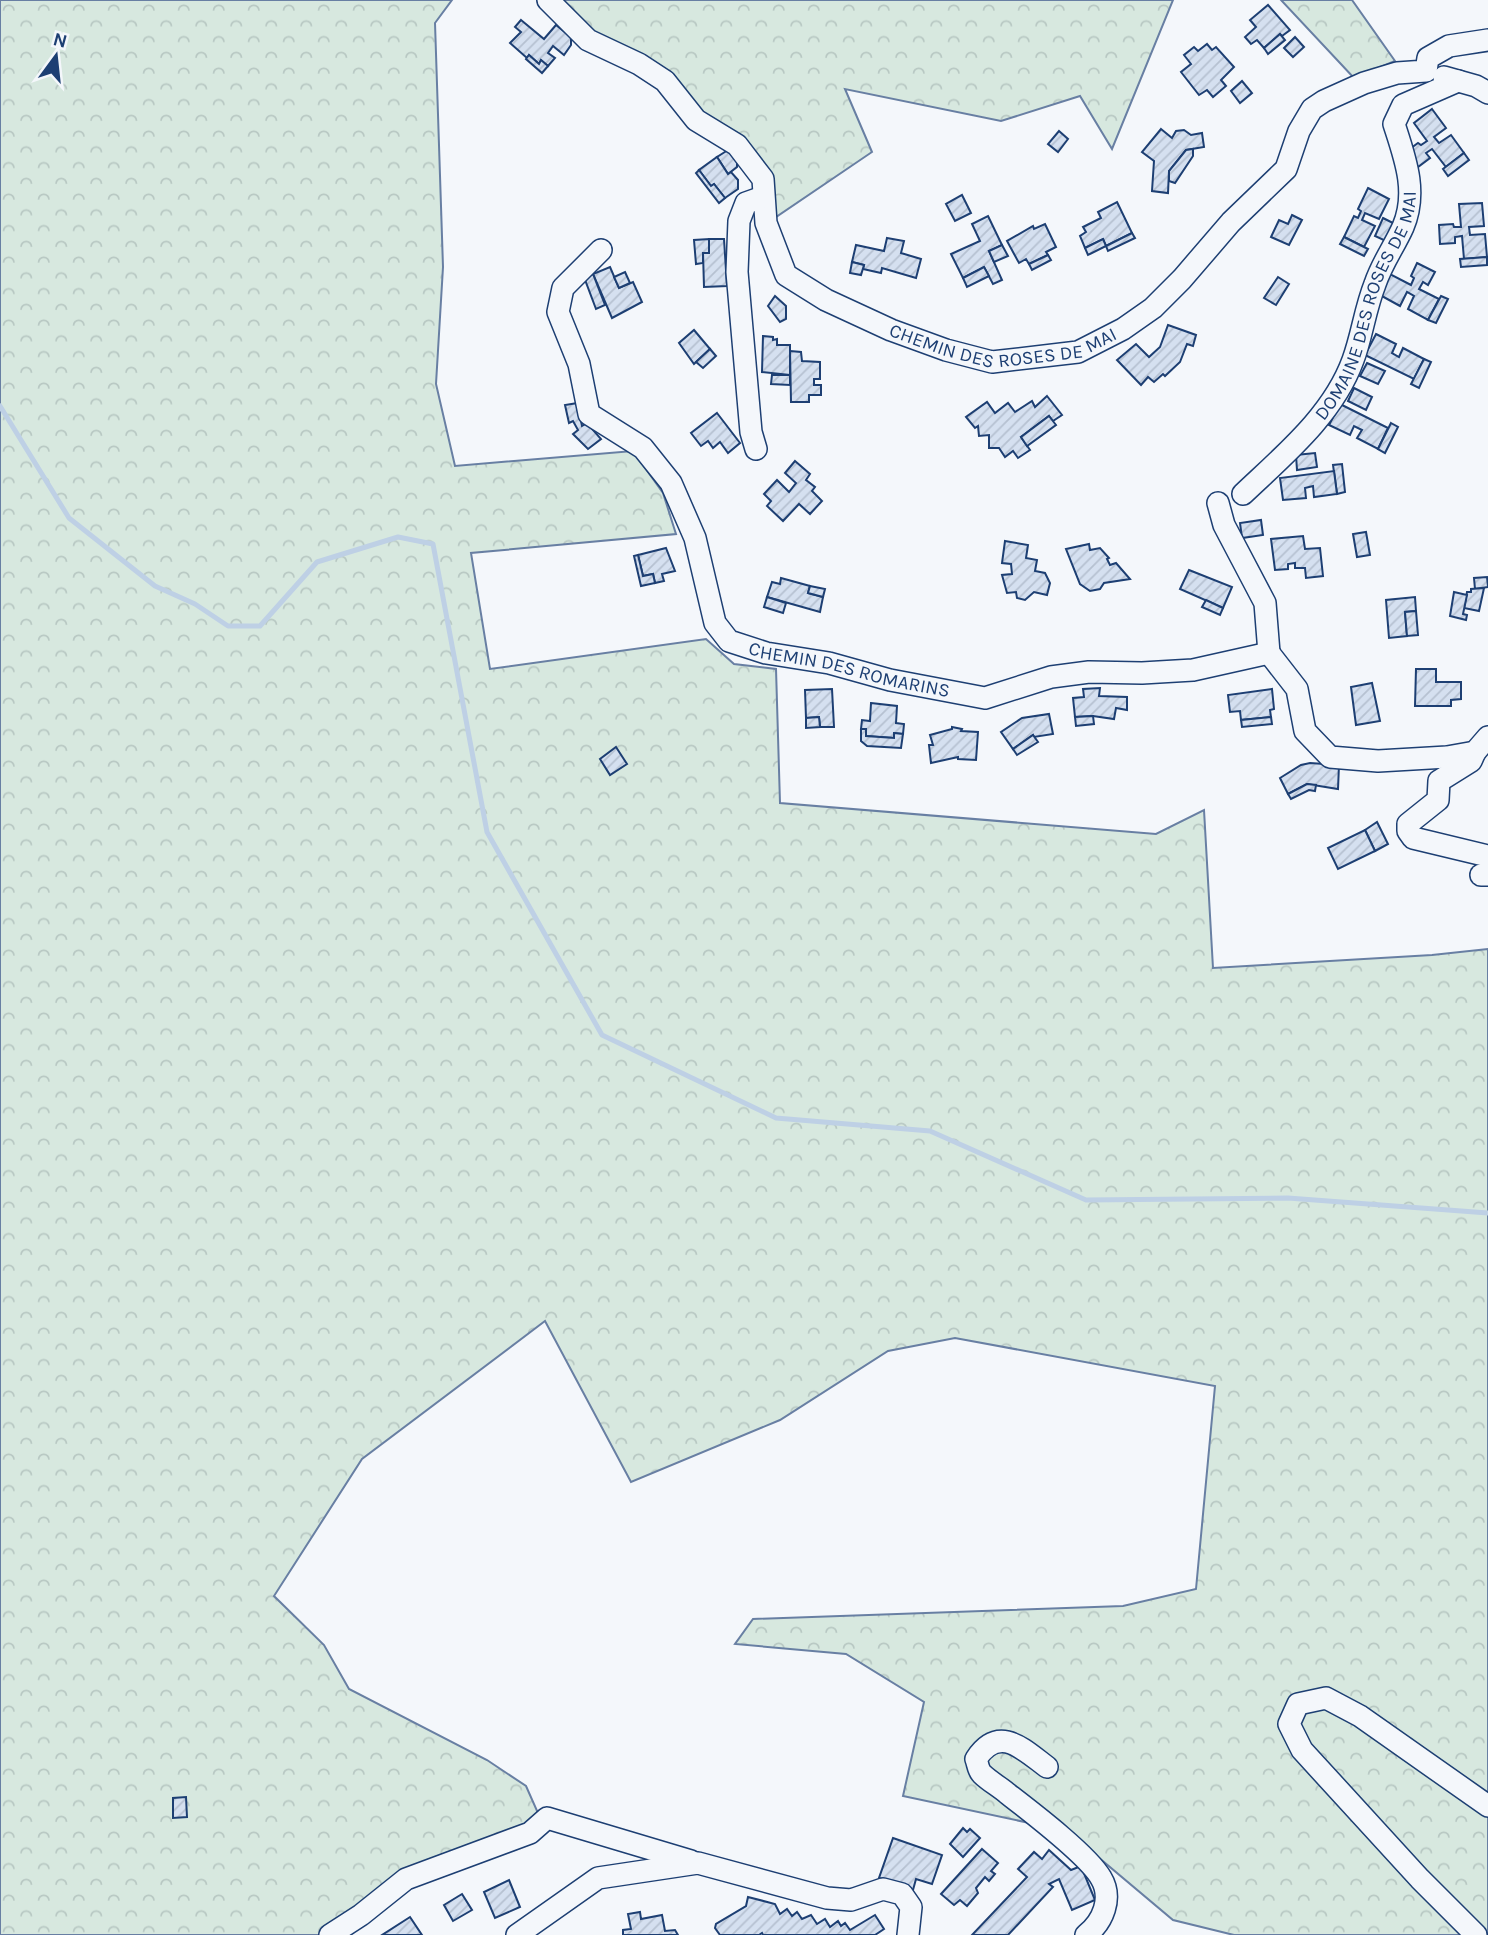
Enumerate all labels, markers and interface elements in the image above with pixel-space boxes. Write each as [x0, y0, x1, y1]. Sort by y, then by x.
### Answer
north arrow [21, 21, 91, 91]
text: N [51, 28, 70, 53]
street label: DOMAINE DES ROSES DE MAI [1310, 191, 1421, 425]
street label: CHEMIN DES ROSES DE MAI [885, 314, 1121, 340]
text: CHEMIN DES ROSES DE MAI [886, 319, 1120, 373]
street label: CHEMIN DES ROMARINS [746, 637, 952, 702]

